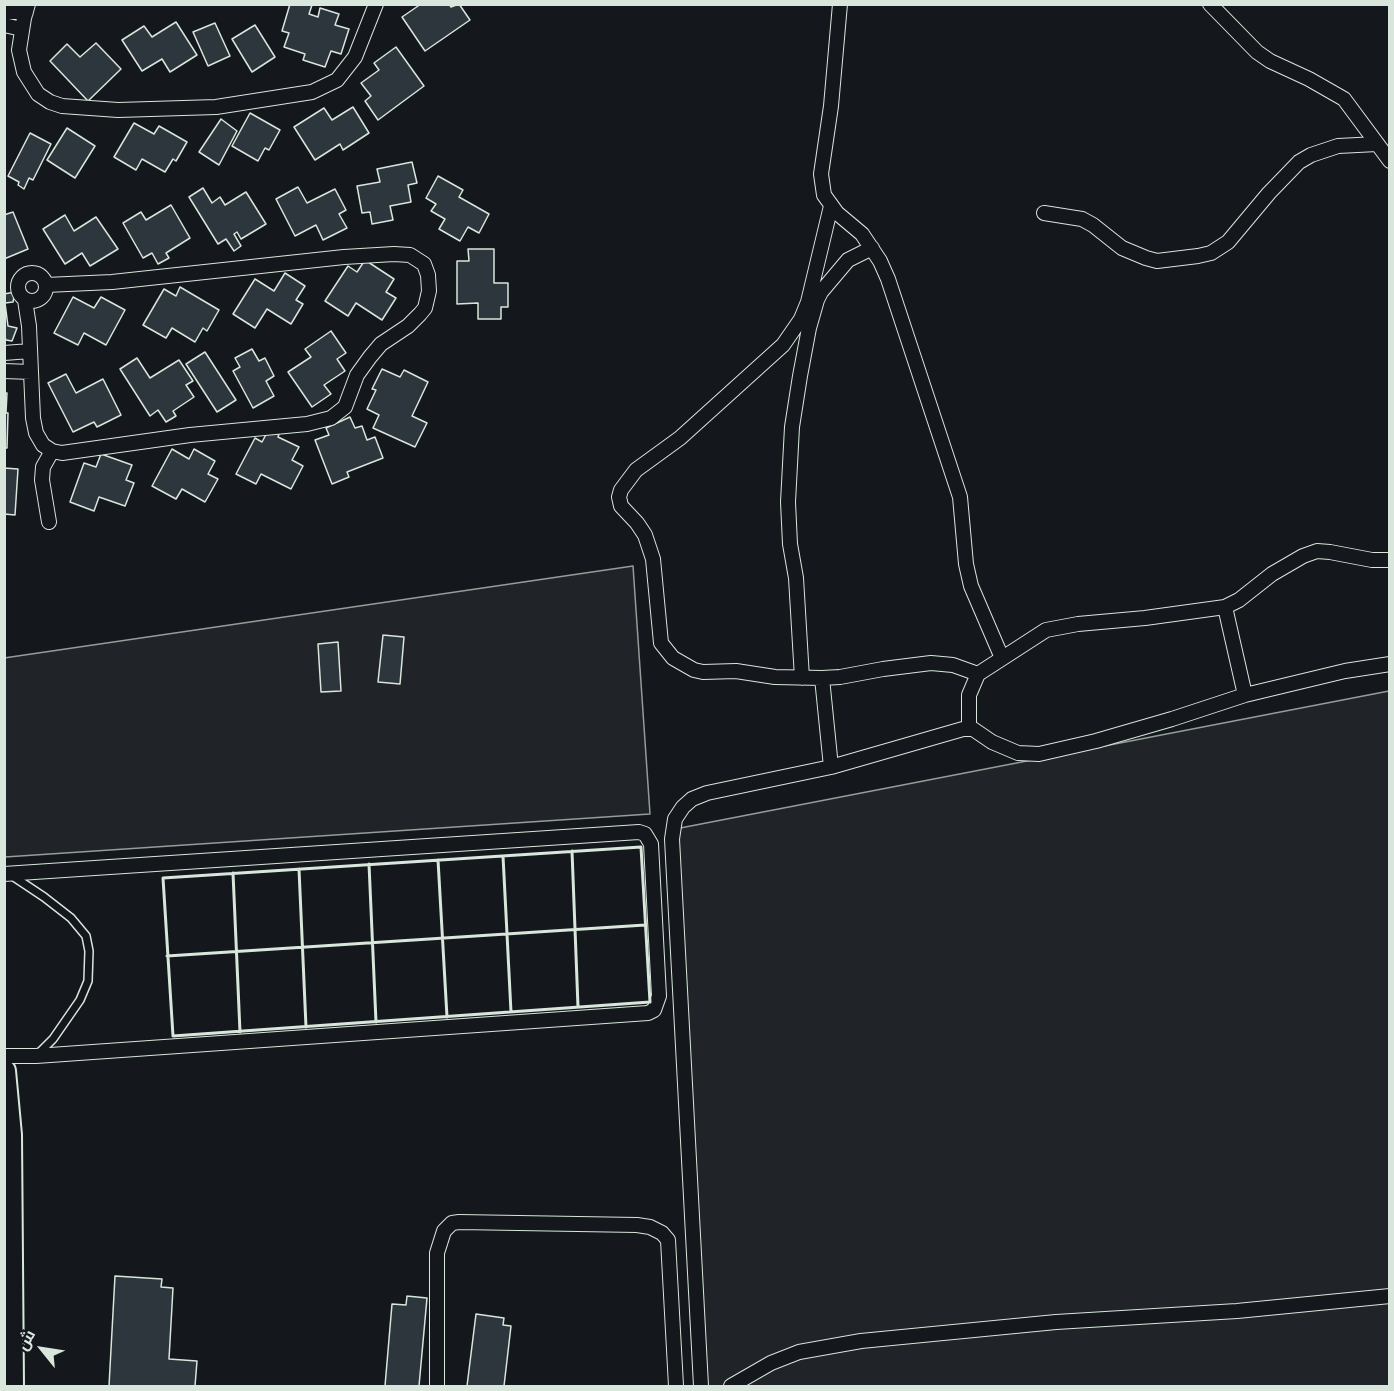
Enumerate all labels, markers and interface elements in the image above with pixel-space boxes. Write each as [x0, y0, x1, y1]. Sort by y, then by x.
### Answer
north arrow [12, 1319, 72, 1379]
text: ش [12, 1326, 40, 1354]

